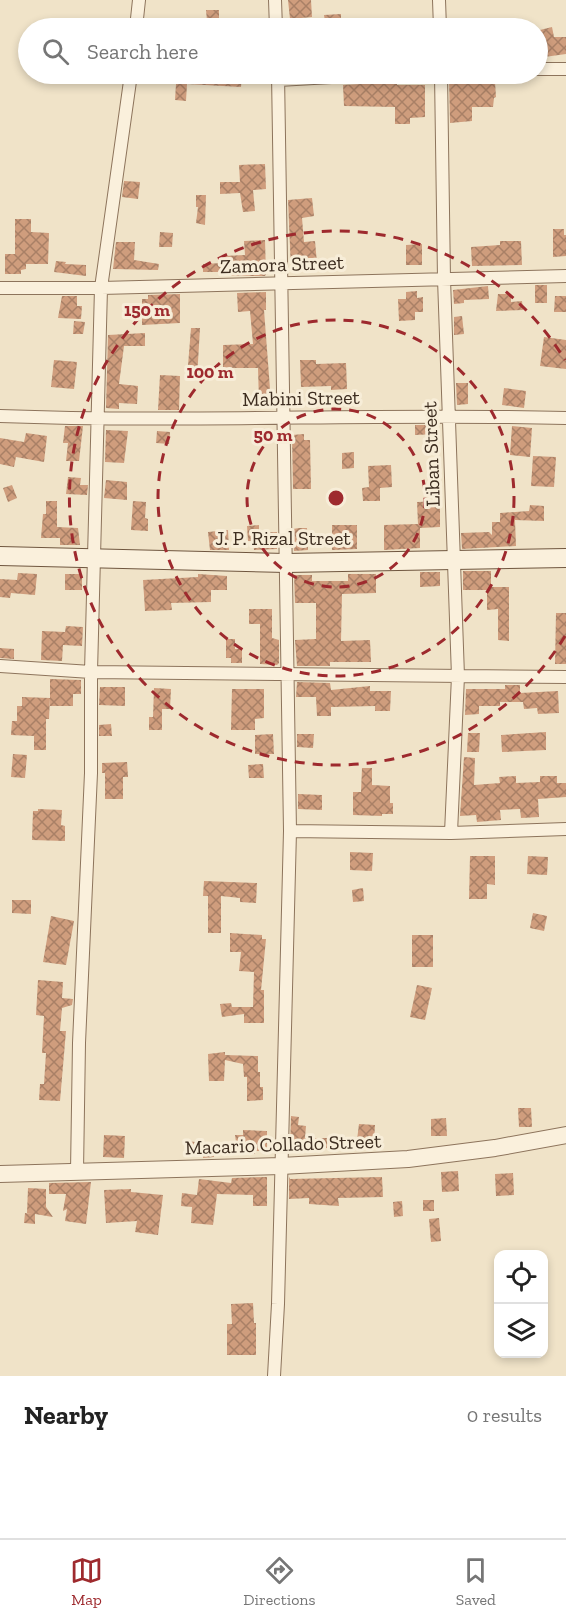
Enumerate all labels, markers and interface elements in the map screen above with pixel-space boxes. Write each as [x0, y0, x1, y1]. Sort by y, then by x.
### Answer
search box [18, 18, 548, 84]
icon: search [39, 35, 72, 68]
text: Search here [87, 38, 198, 65]
street label: Zamora Street [220, 250, 345, 278]
text: 150 m [124, 299, 170, 321]
text: 100 m [186, 361, 234, 383]
street label: Mabini Street [242, 385, 361, 411]
street label: Liban Street [417, 400, 445, 507]
text: 50 m [254, 424, 293, 446]
centre of rings [326, 488, 346, 508]
street label: J. P. Rizal Street [215, 526, 351, 550]
street label: Macario Collado Street [184, 1129, 382, 1159]
map controls [494, 1250, 548, 1358]
button: locate [494, 1250, 548, 1304]
button: layers [494, 1304, 548, 1358]
text: Nearby [24, 1399, 108, 1431]
text: 0 results [467, 1403, 542, 1427]
tab: Map [70, 1554, 103, 1609]
tab: Directions [243, 1554, 316, 1609]
tab: Saved [456, 1554, 496, 1609]

